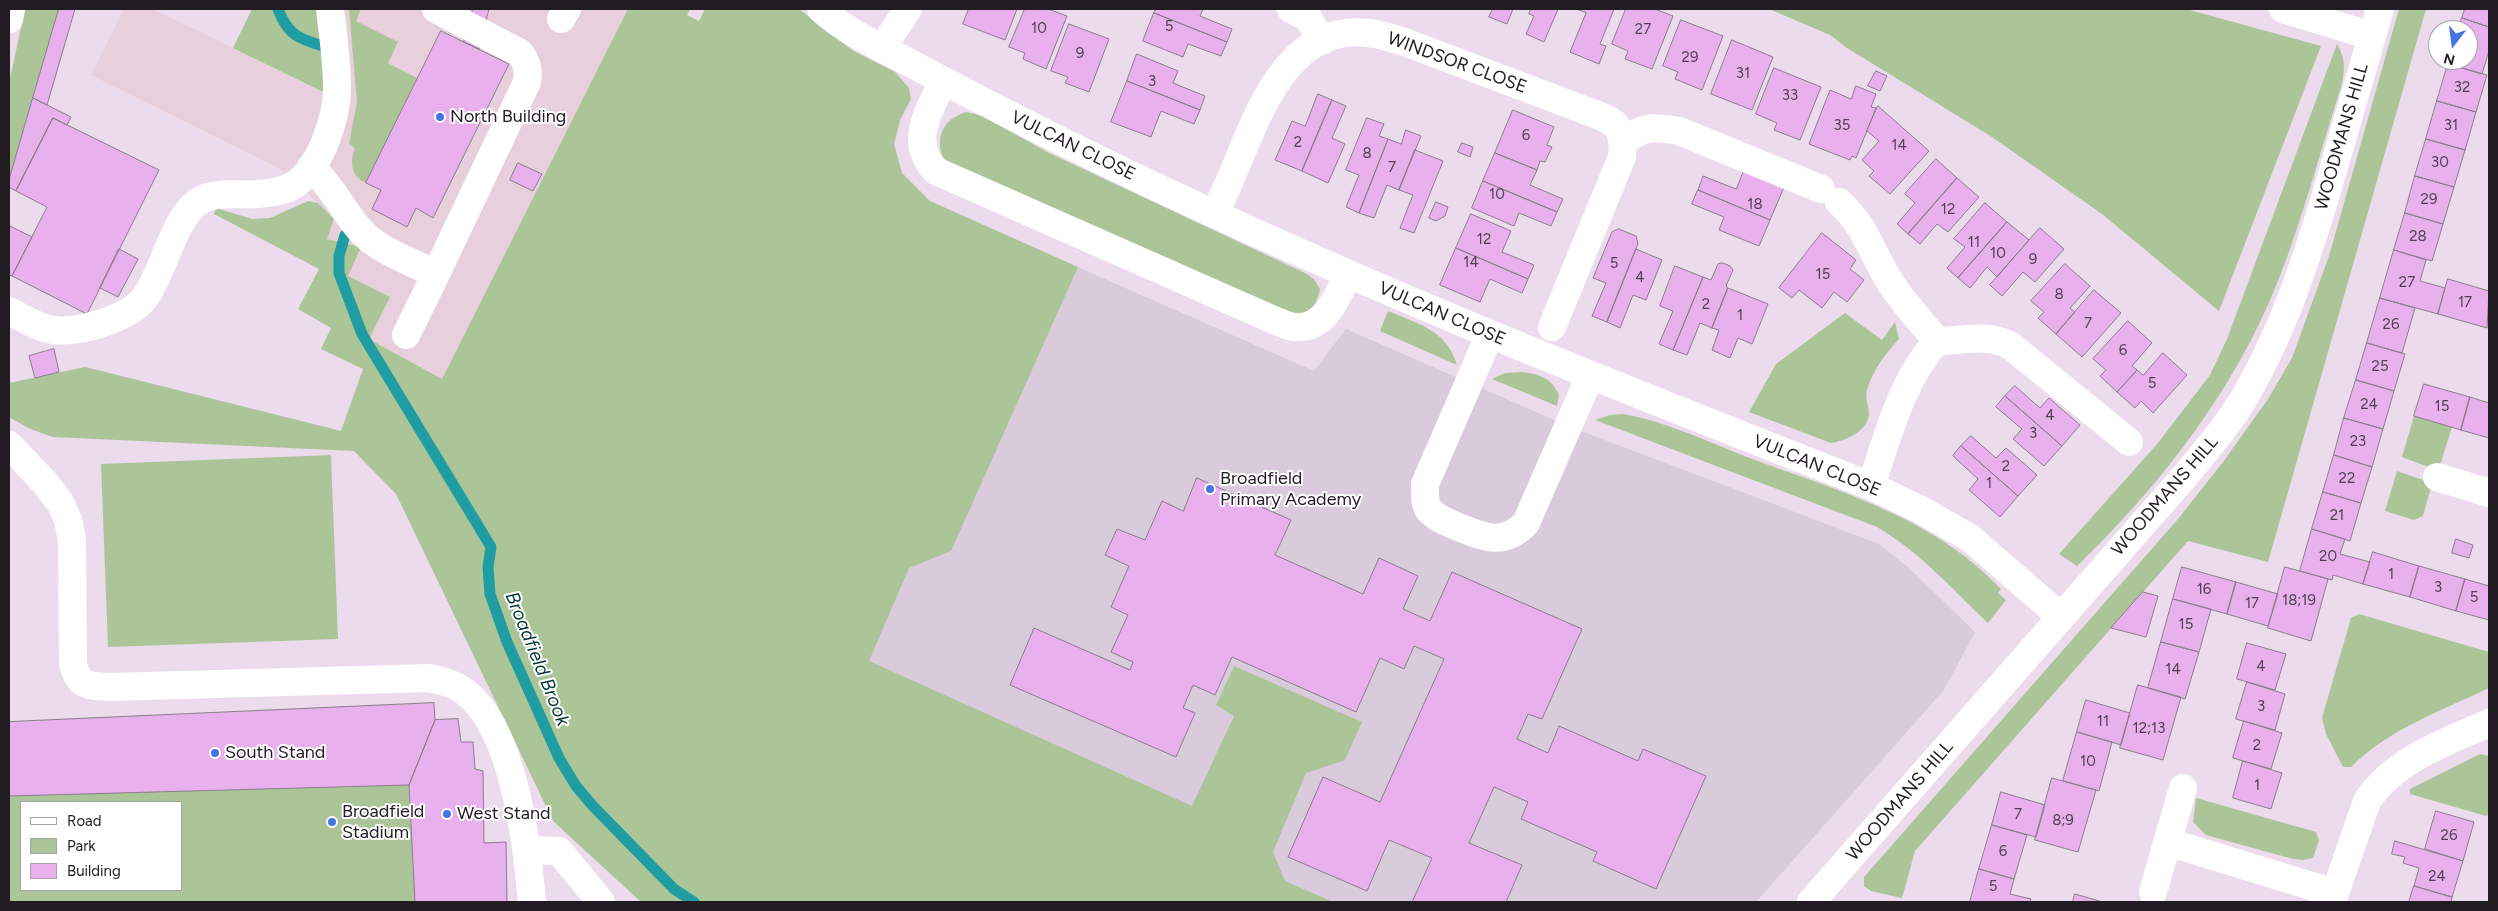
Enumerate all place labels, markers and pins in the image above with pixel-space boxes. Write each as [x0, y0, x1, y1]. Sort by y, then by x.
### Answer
place label: North Building [450, 106, 566, 128]
marker: North Building [434, 111, 446, 123]
place label: Broadfield Primary Academy [1220, 468, 1361, 510]
marker: Broadfield Primary Academy [1204, 483, 1216, 495]
place label: South Stand [225, 742, 325, 764]
marker: South Stand [209, 747, 221, 759]
place label: Broadfield Stadium [342, 801, 424, 844]
place label: West Stand [457, 803, 551, 825]
marker: West Stand [441, 808, 453, 820]
marker: Broadfield Stadium [326, 816, 338, 828]

